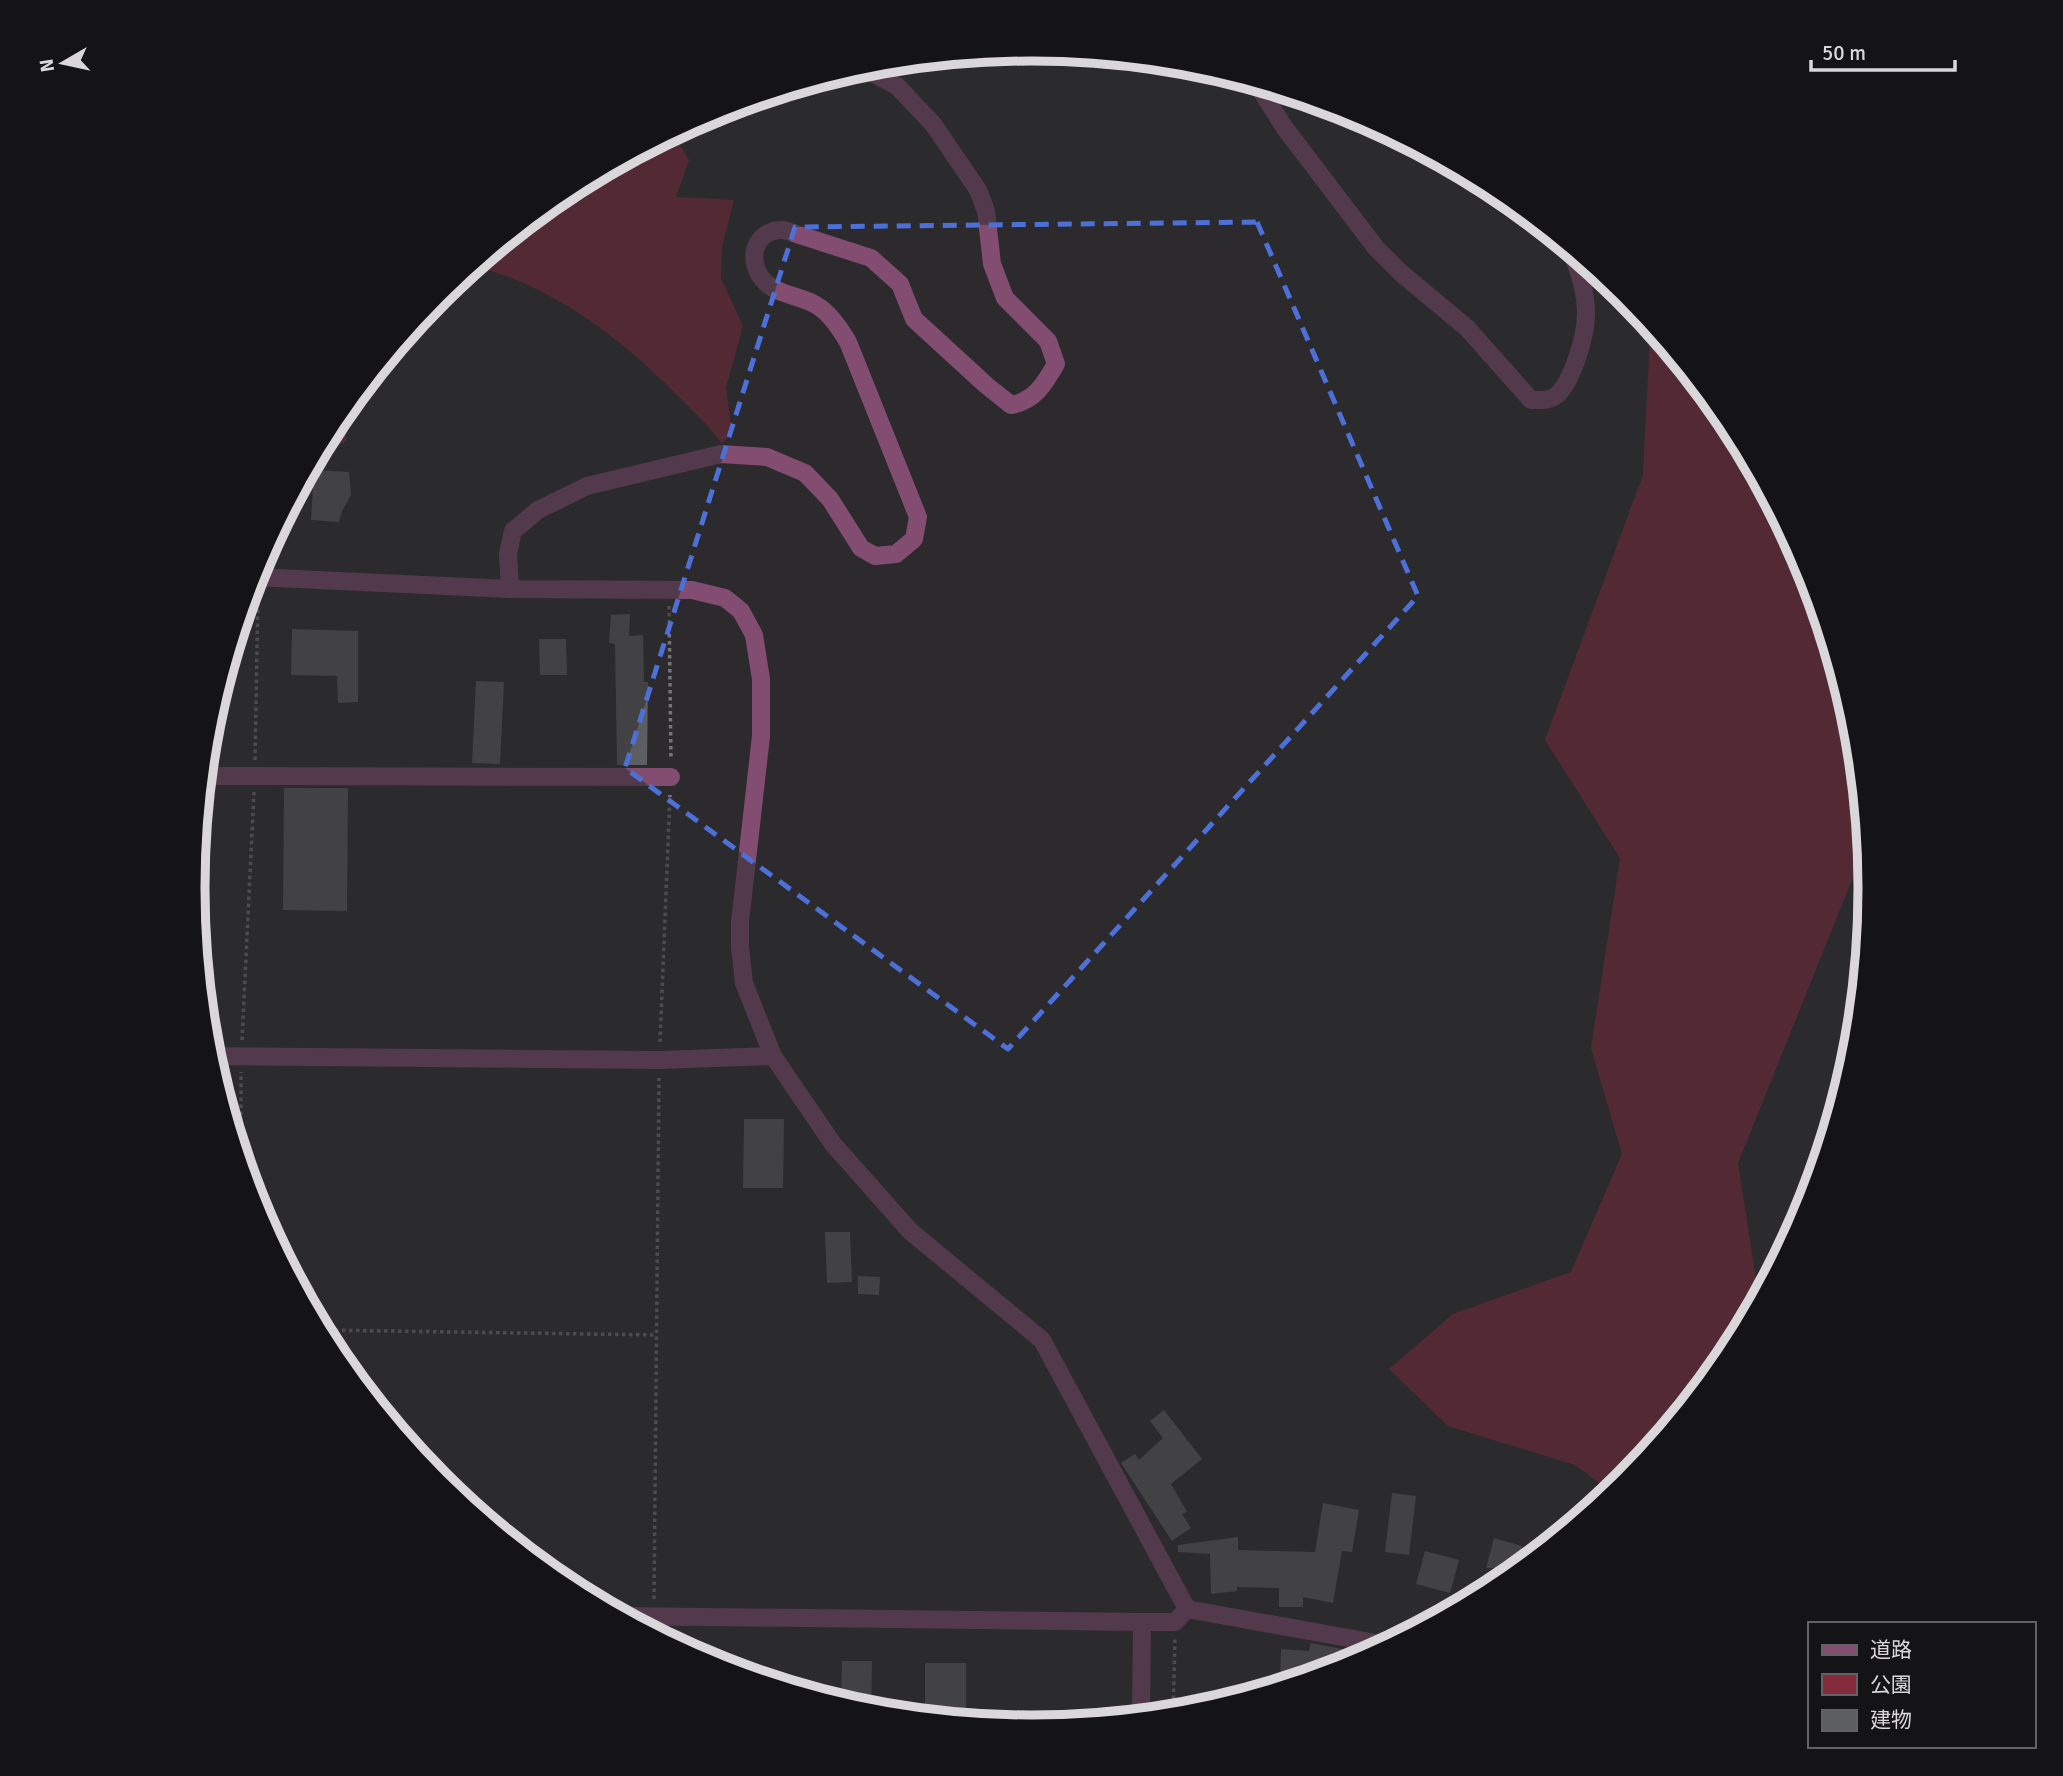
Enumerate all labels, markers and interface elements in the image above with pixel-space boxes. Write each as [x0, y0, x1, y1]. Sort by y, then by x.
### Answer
north arrow [28, 28, 98, 98]
scale bar [1811, 28, 1954, 72]
text: 50 m [1822, 40, 1866, 66]
text: N [34, 57, 60, 74]
legend [1808, 1622, 2035, 1748]
text: 道路 [1870, 1637, 1912, 1663]
text: 公園 [1870, 1672, 1912, 1698]
text: 建物 [1870, 1707, 1912, 1733]

